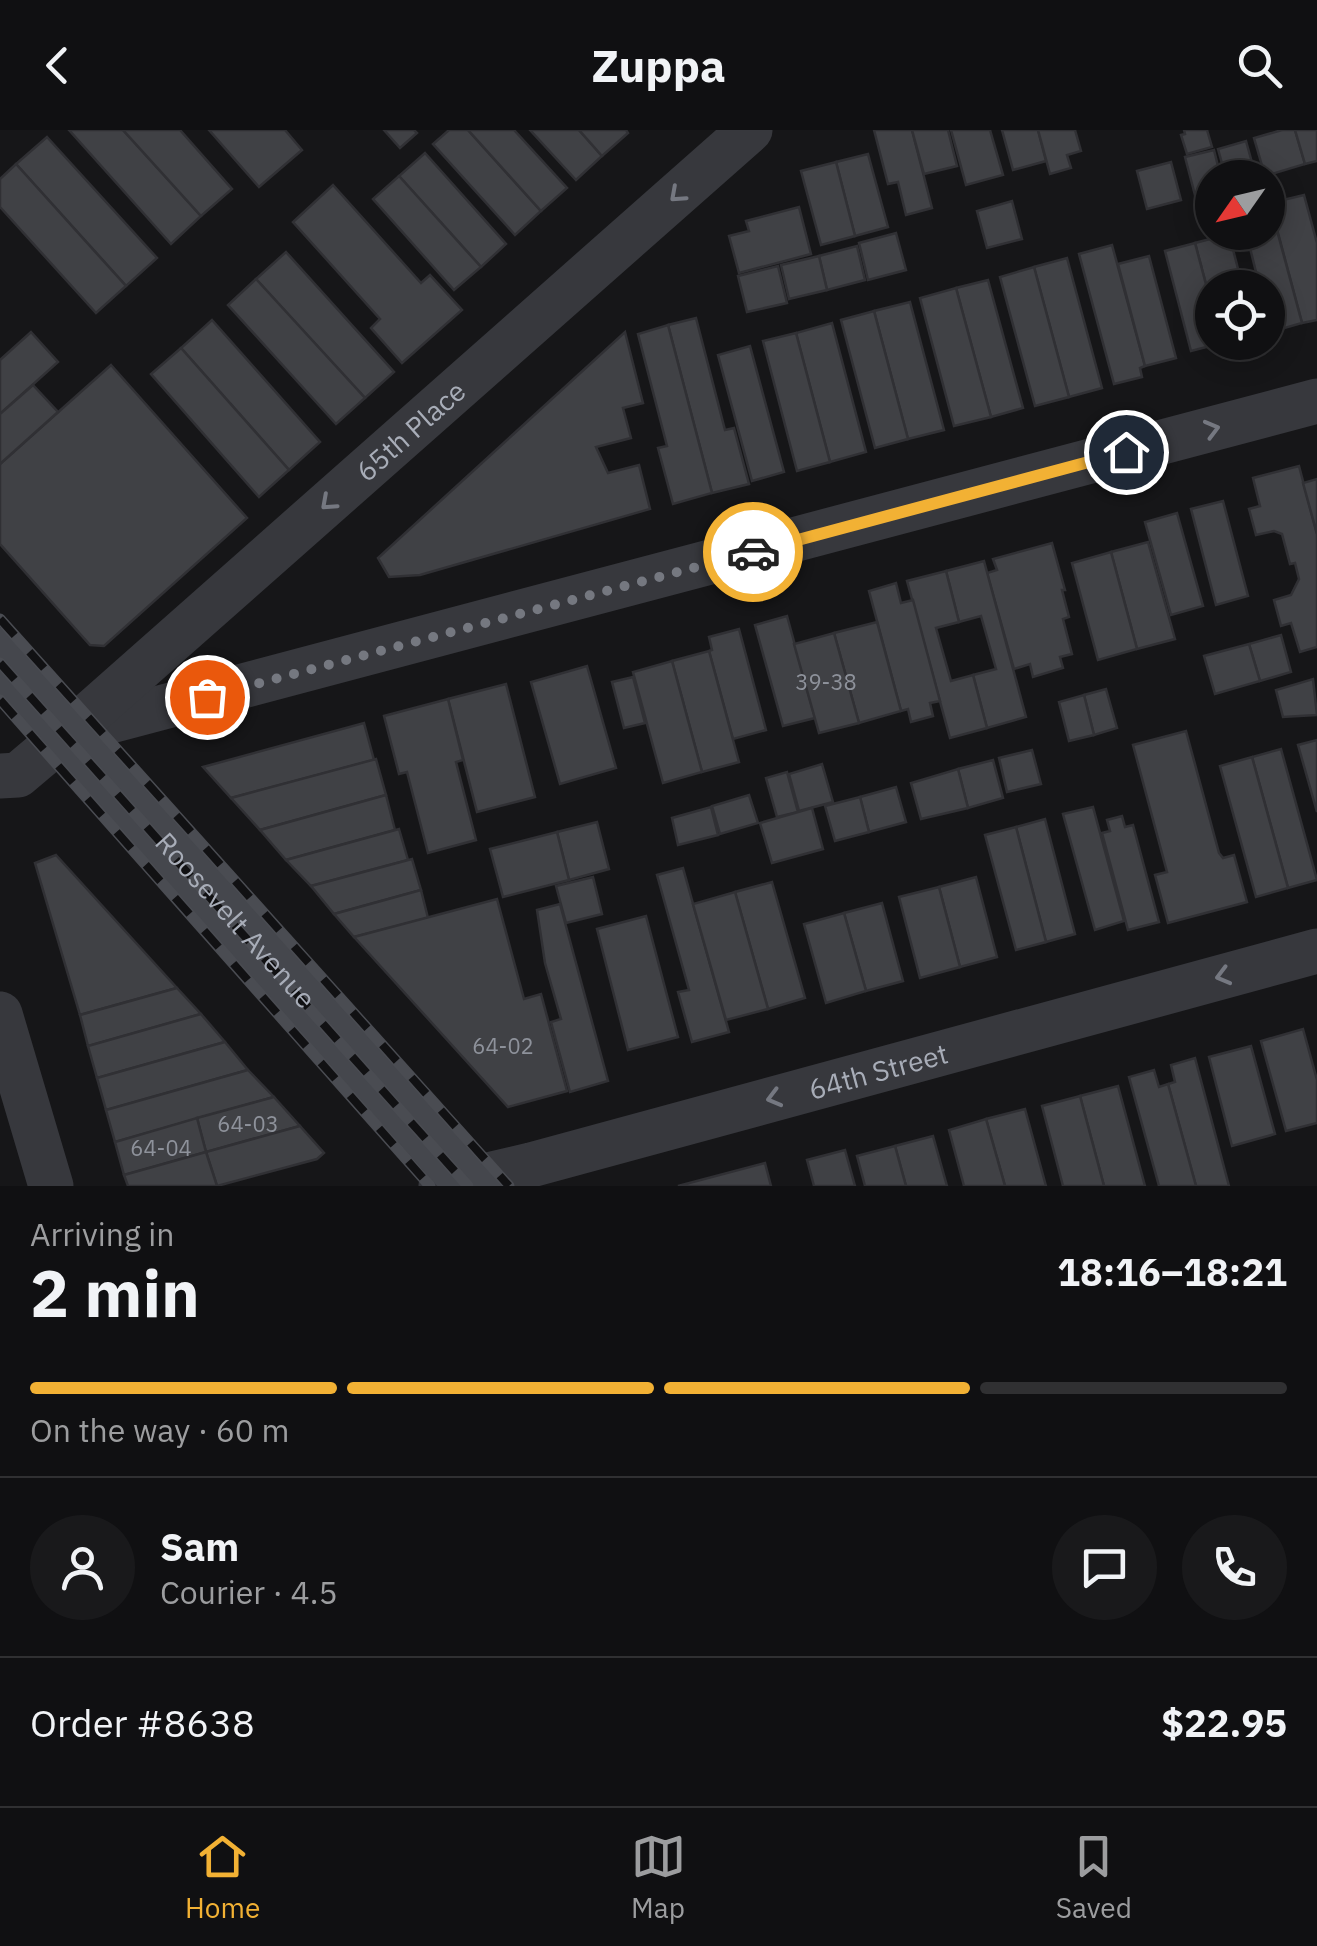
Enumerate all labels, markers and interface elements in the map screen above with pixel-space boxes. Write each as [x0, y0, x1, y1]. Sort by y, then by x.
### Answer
text: Zuppa [591, 36, 726, 94]
icon: back [30, 38, 85, 93]
icon: search [1232, 38, 1287, 93]
north arrow [1195, 160, 1285, 250]
map controls [1195, 160, 1285, 360]
one-way arrow [670, 183, 688, 201]
button: locate [1195, 270, 1285, 360]
street label: 65th Place [347, 372, 473, 489]
pin [1084, 410, 1169, 495]
one-way arrow [1203, 420, 1220, 441]
icon: home [1099, 425, 1154, 480]
one-way arrow [321, 491, 340, 509]
courier [703, 502, 803, 602]
icon: car [726, 525, 781, 580]
pin [165, 655, 250, 740]
house number: 39-38 [795, 667, 857, 696]
icon: bag [180, 670, 235, 725]
street label: Roosevelt Avenue [148, 824, 325, 1016]
one-way arrow [1215, 965, 1232, 986]
house number: 64-02 [472, 1031, 534, 1060]
street label: 64th Street [804, 1034, 952, 1107]
one-way arrow [766, 1087, 783, 1108]
house number: 64-03 [217, 1109, 279, 1138]
house number: 64-04 [130, 1133, 192, 1162]
text: Arriving in [30, 1213, 175, 1255]
text: 18:16–18:21 [1057, 1247, 1287, 1296]
text: 2 min [30, 1250, 200, 1335]
text: On the way · 60 m [30, 1409, 290, 1451]
button: person [30, 1515, 135, 1620]
button: chat [1052, 1515, 1157, 1620]
button: phone [1182, 1515, 1287, 1620]
text: Sam [160, 1522, 239, 1571]
text: Courier · 4.5 [160, 1571, 338, 1613]
text: Order #8638 [30, 1698, 255, 1747]
text: $22.95 [1161, 1698, 1287, 1747]
tab: Home [185, 1829, 260, 1926]
tab: Map [631, 1829, 686, 1926]
tab: Saved [1056, 1829, 1132, 1926]

